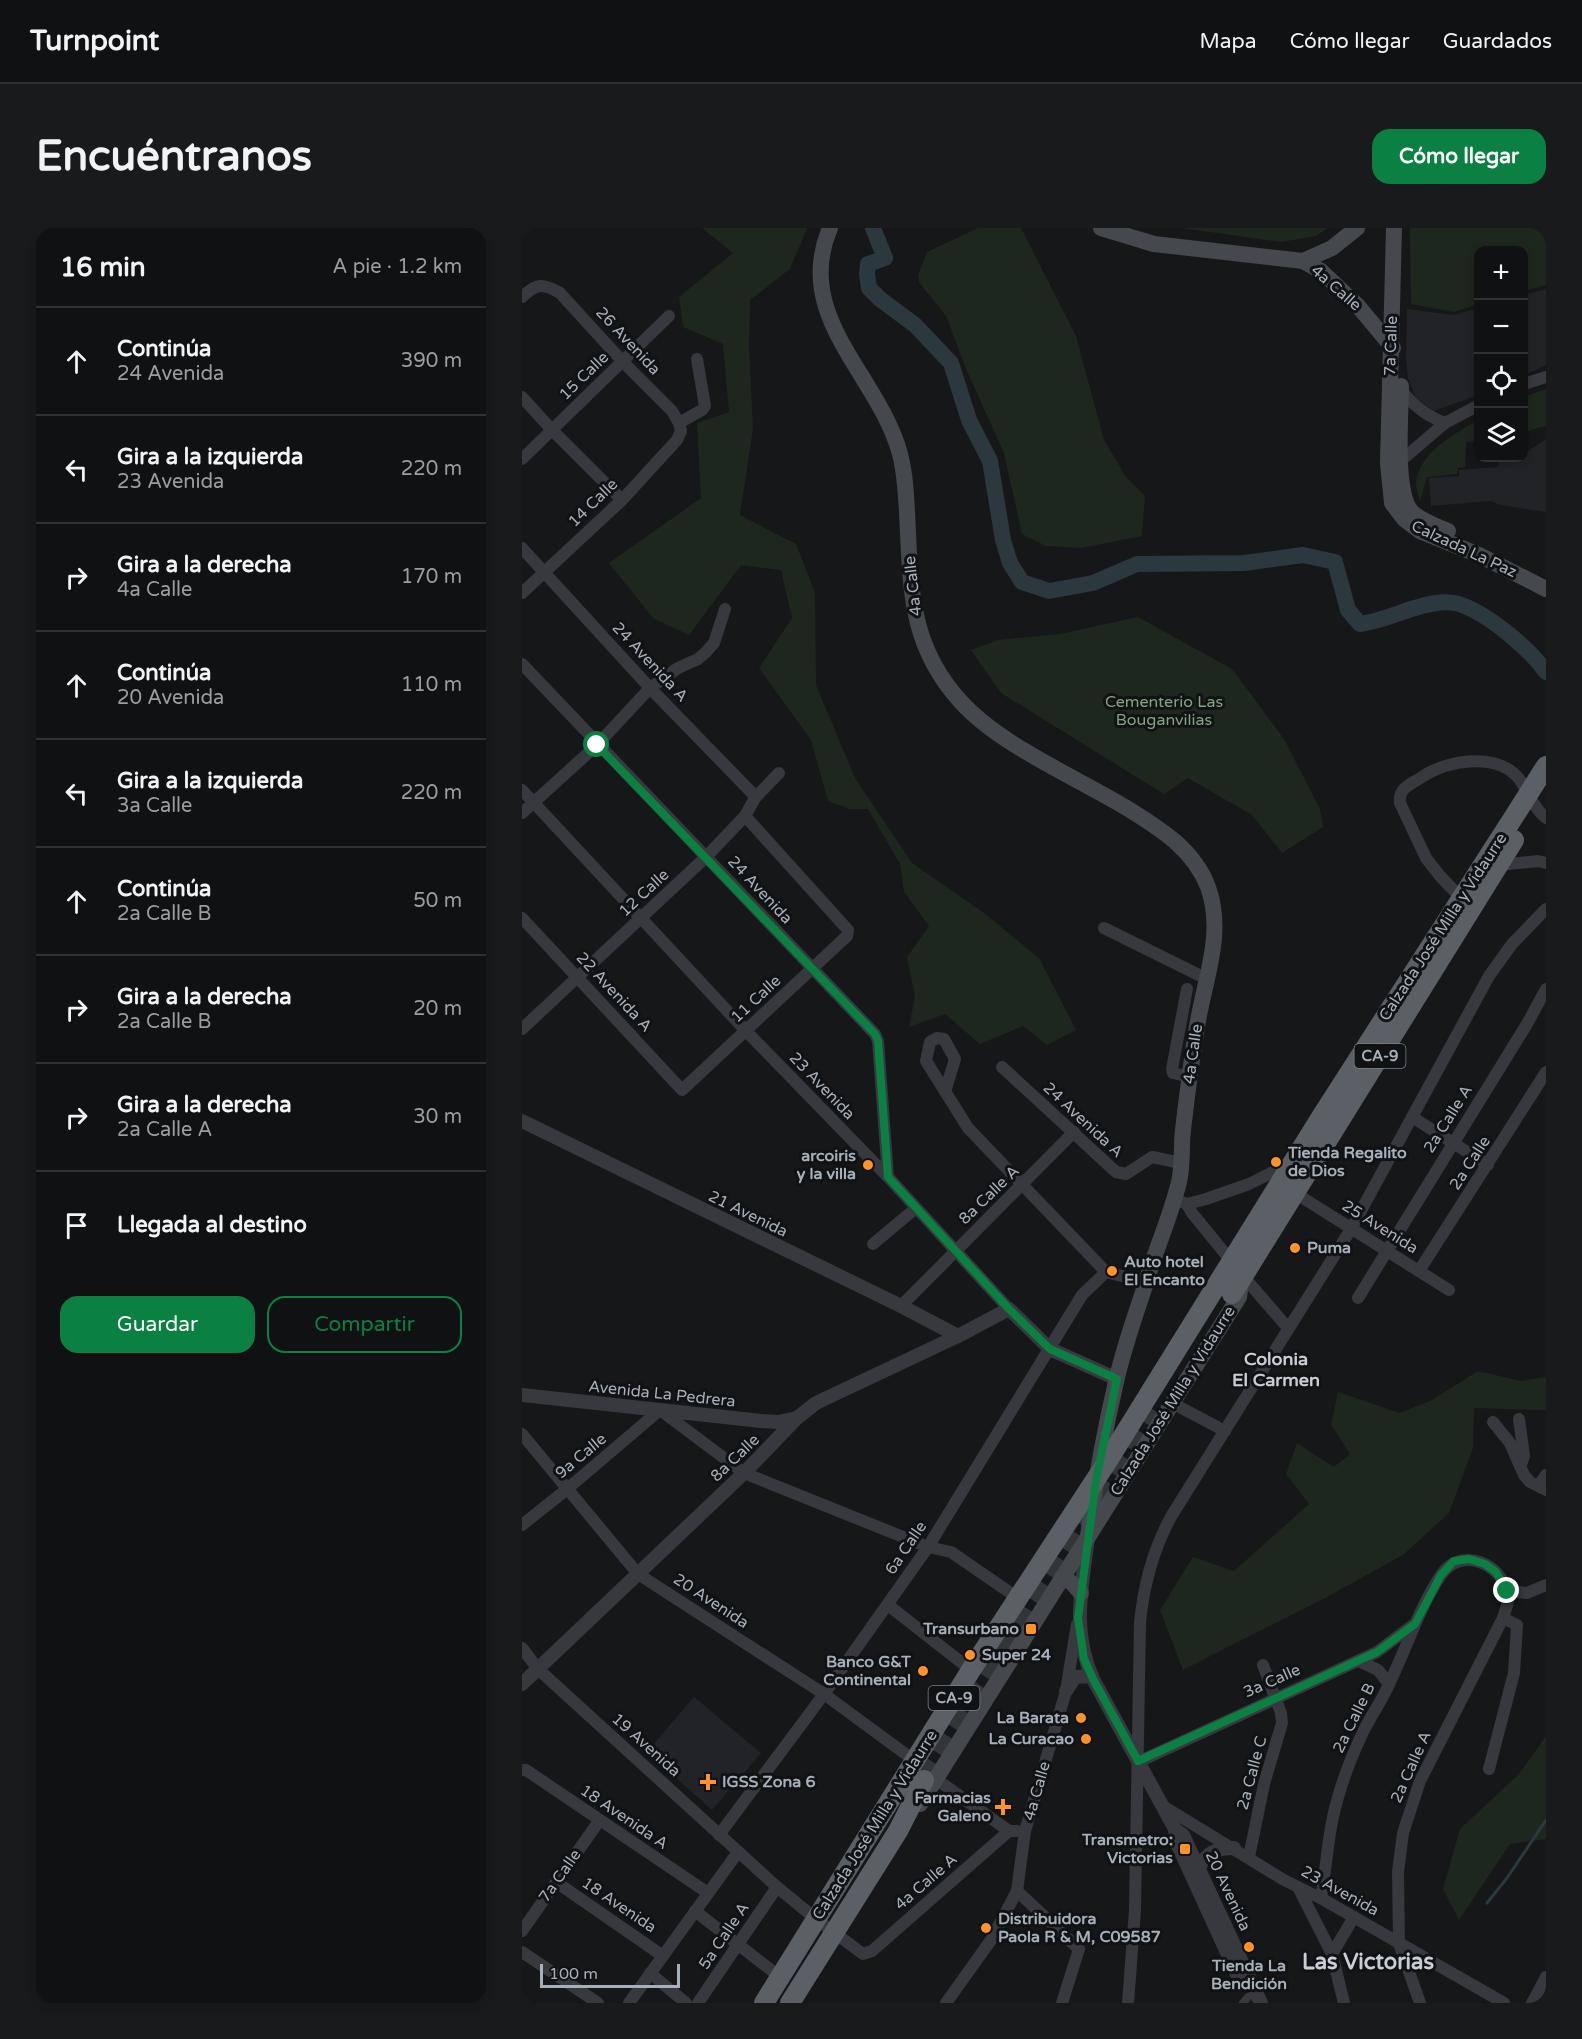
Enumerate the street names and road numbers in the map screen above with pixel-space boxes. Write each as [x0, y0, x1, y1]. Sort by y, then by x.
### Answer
street label: 4a Calle [1307, 261, 1365, 315]
street label: 26 Avenida [591, 303, 665, 379]
street label: 7a Calle [1380, 315, 1402, 377]
street label: 15 Calle [555, 347, 613, 405]
street label: 14 Calle [564, 474, 622, 532]
street label: Calzada La Paz [1408, 516, 1520, 582]
street label: 4a Calle [900, 555, 926, 617]
street label: 24 Avenida A [608, 618, 692, 706]
street label: Calzada José Milla y Vidaurre [1375, 829, 1511, 1025]
street label: 24 Avenida [723, 852, 797, 928]
street label: 12 Calle [615, 865, 673, 921]
street label: 22 Avenida A [572, 948, 656, 1036]
street label: 11 Calle [727, 971, 785, 1027]
street label: 4a Calle [1179, 1023, 1207, 1085]
road number: CA-9 [1354, 1044, 1406, 1068]
street label: 23 Avenida [785, 1048, 859, 1124]
street label: 24 Avenida A [1039, 1078, 1127, 1162]
street label: 2a Calle A [1419, 1081, 1477, 1157]
street label: 2a Calle [1445, 1132, 1495, 1194]
street label: 8a Calle A [955, 1161, 1023, 1229]
street label: 21 Avenida [705, 1186, 791, 1242]
street label: 25 Avenida [1338, 1196, 1422, 1258]
street label: Calzada José Milla y Vidaurre [1106, 1302, 1240, 1500]
street label: Avenida La Pedrera [587, 1376, 737, 1412]
street label: 9a Calle [551, 1429, 611, 1483]
street label: 8a Calle [706, 1430, 764, 1486]
street label: 6a Calle [881, 1517, 931, 1579]
street label: 20 Avenida [670, 1569, 752, 1633]
street label: 3a Calle [1240, 1660, 1304, 1702]
street label: 2a Calle B [1328, 1680, 1380, 1756]
road number: CA-9 [928, 1686, 980, 1710]
street label: 19 Avenida [607, 1709, 685, 1781]
street label: Calzada José Milla y Vidaurre [808, 1726, 942, 1924]
street label: 2a Calle A [1386, 1728, 1436, 1806]
street label: 2a Calle C [1233, 1734, 1271, 1812]
street label: 4a Calle [1019, 1759, 1055, 1823]
street label: 18 Avenida A [576, 1780, 672, 1854]
street label: 7a Calle [535, 1846, 585, 1906]
street label: 20 Avenida [1201, 1848, 1255, 1934]
street label: 4a Calle A [891, 1849, 961, 1915]
street label: 23 Avenida [1298, 1861, 1382, 1921]
street label: 18 Avenida [578, 1873, 660, 1937]
street label: 5a Calle A [694, 1899, 754, 1973]

